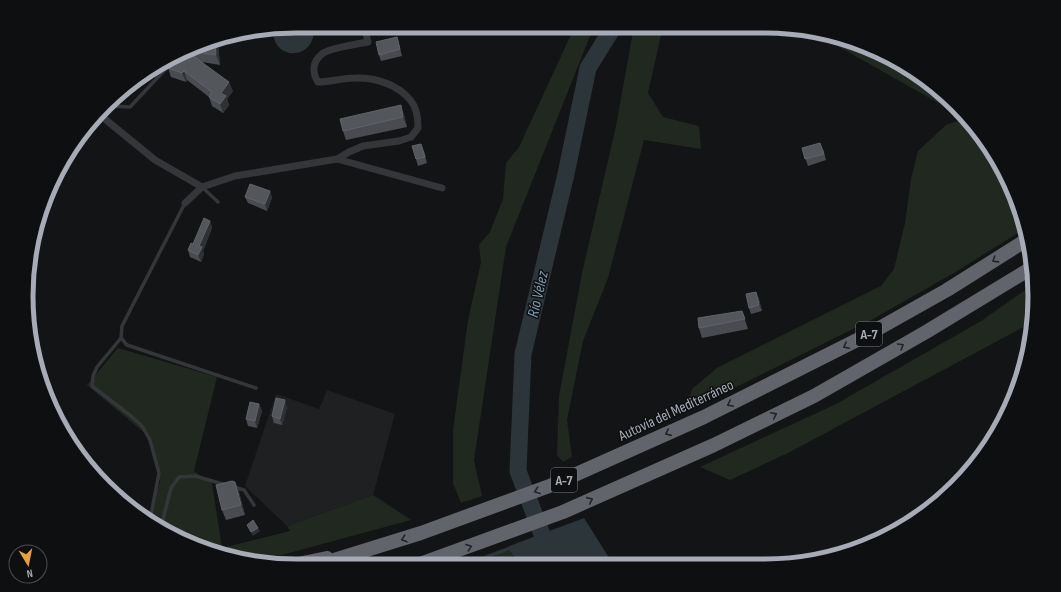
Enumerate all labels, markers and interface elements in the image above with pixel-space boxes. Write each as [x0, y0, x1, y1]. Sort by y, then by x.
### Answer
one-way arrow [992, 255, 999, 263]
water label: Río Vélez [524, 268, 553, 319]
road number: A-7 [856, 322, 882, 346]
one-way arrow [843, 341, 850, 349]
one-way arrow [897, 344, 904, 351]
street label: Autovía del Mediterráneo [615, 375, 737, 446]
one-way arrow [727, 399, 734, 407]
one-way arrow [770, 413, 778, 420]
one-way arrow [665, 428, 673, 436]
road number: A-7 [551, 468, 577, 492]
one-way arrow [533, 486, 540, 495]
one-way arrow [586, 497, 594, 505]
one-way arrow [401, 534, 408, 542]
one-way arrow [466, 543, 473, 551]
north arrow [8, 544, 48, 584]
text: N [26, 566, 34, 580]

